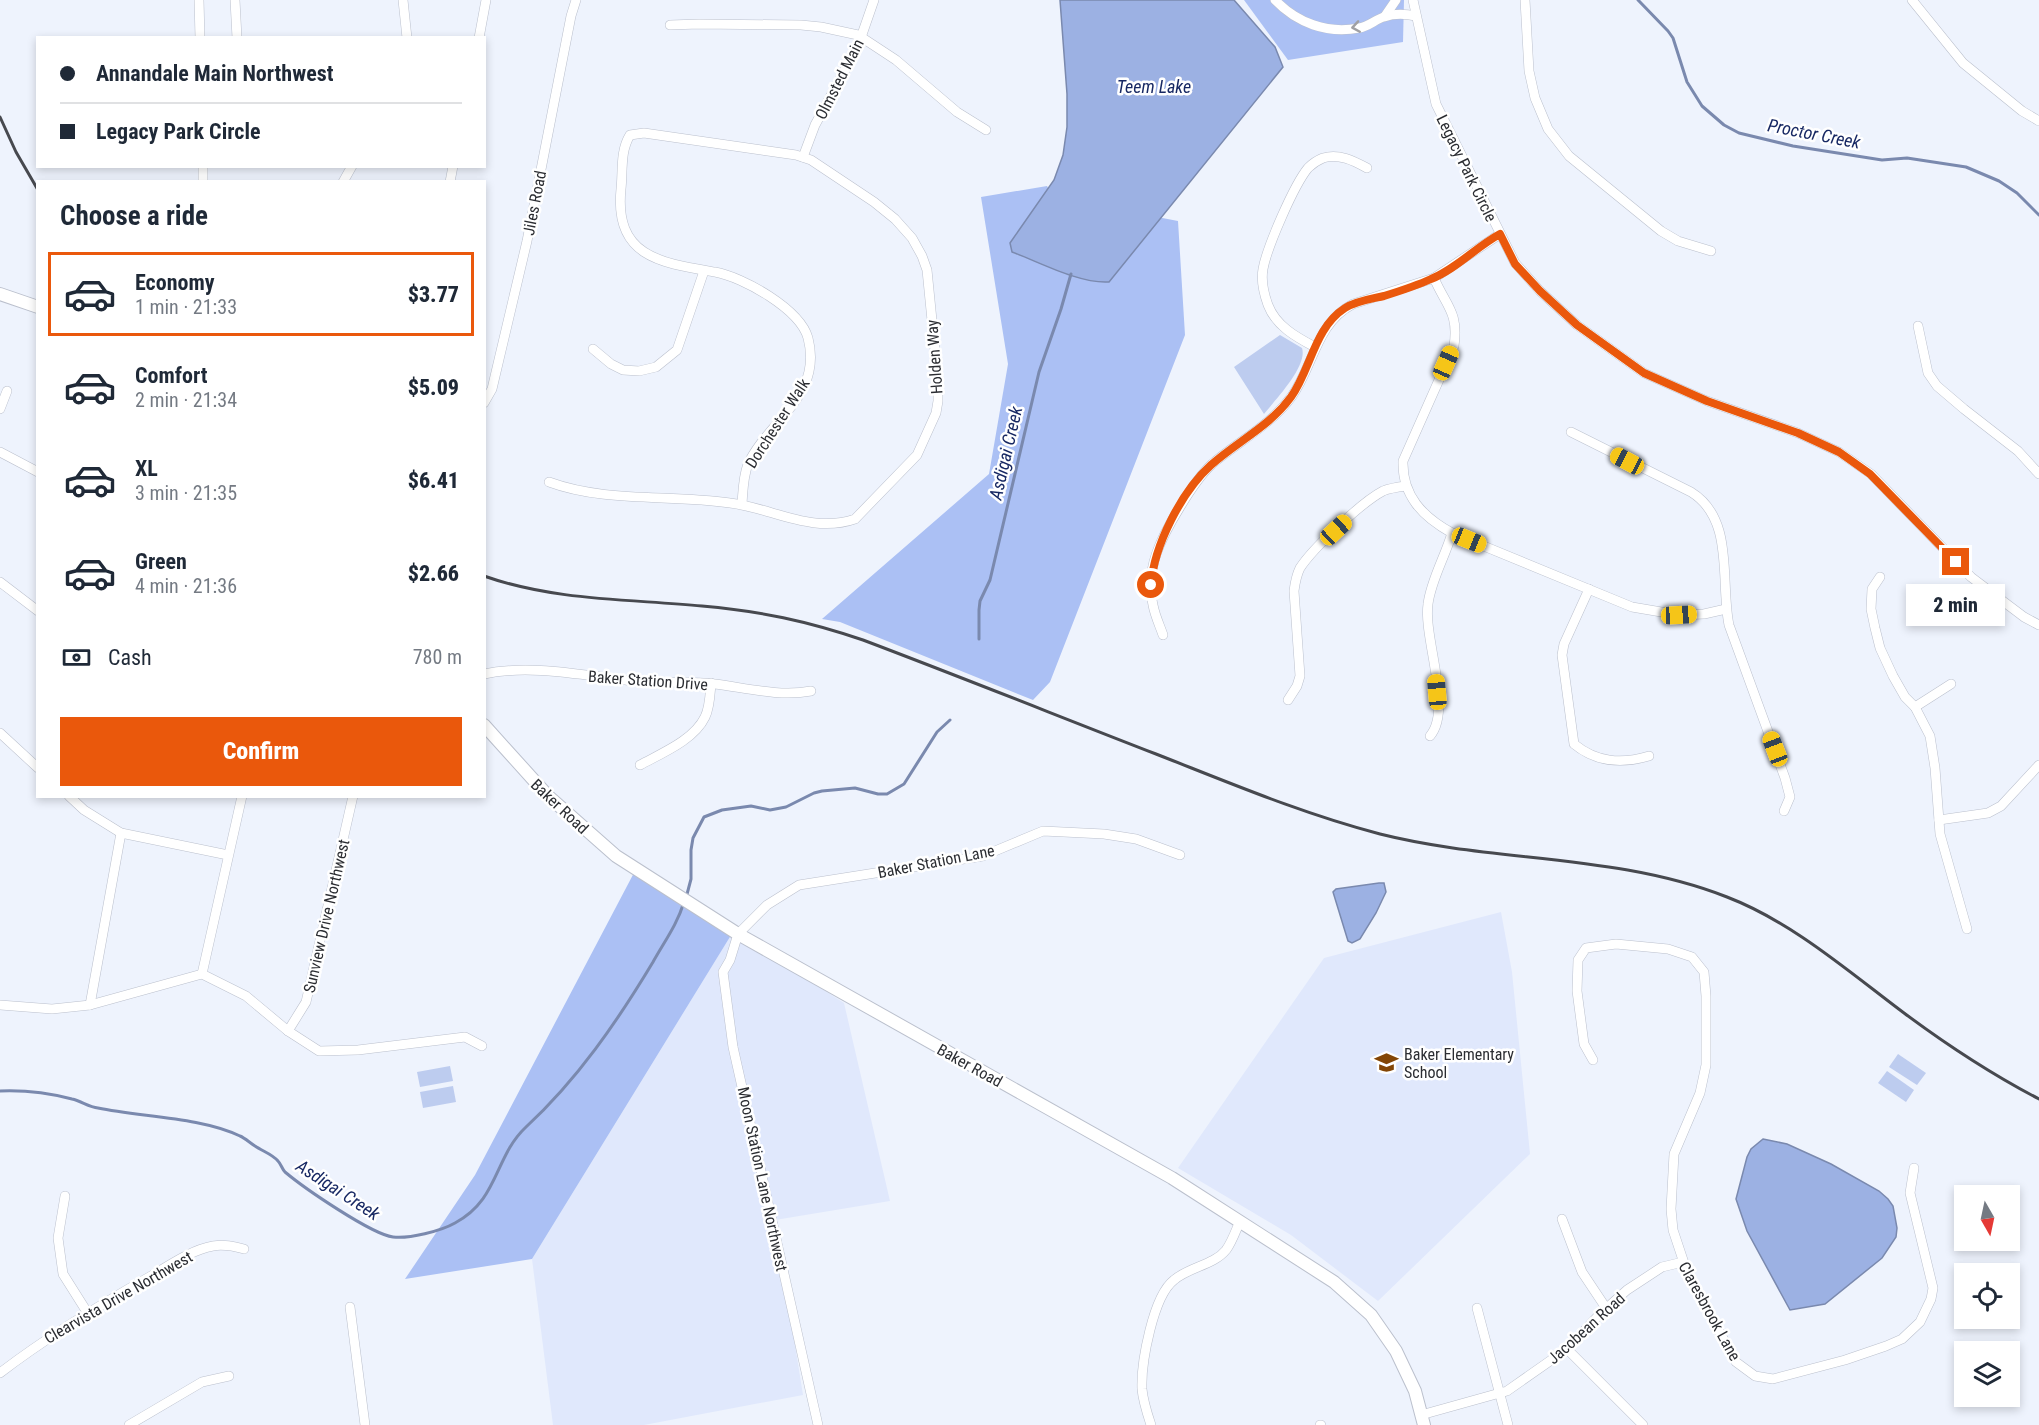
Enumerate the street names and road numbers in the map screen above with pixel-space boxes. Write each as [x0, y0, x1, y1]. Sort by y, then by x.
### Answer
street label: Olmsted Main [811, 36, 868, 123]
street label: Legacy Park Circle [1432, 112, 1501, 225]
street label: Jiles Road [519, 169, 550, 237]
street label: Holden Way [922, 319, 947, 395]
street label: Dorchester Walk [741, 374, 814, 472]
street label: Baker Station Drive [587, 667, 708, 694]
street label: Baker Road [527, 775, 592, 838]
street label: Sunview Drive Northwest [300, 837, 353, 995]
street label: Baker Station Lane [876, 841, 996, 882]
street label: Baker Road [934, 1040, 1006, 1091]
street label: Moon Station Lane Northwest [734, 1085, 791, 1273]
street label: Clearvista Drive Northwest [41, 1247, 196, 1348]
street label: Claresbrook Lane [1675, 1259, 1745, 1364]
street label: Jacobean Road [1544, 1289, 1629, 1368]

